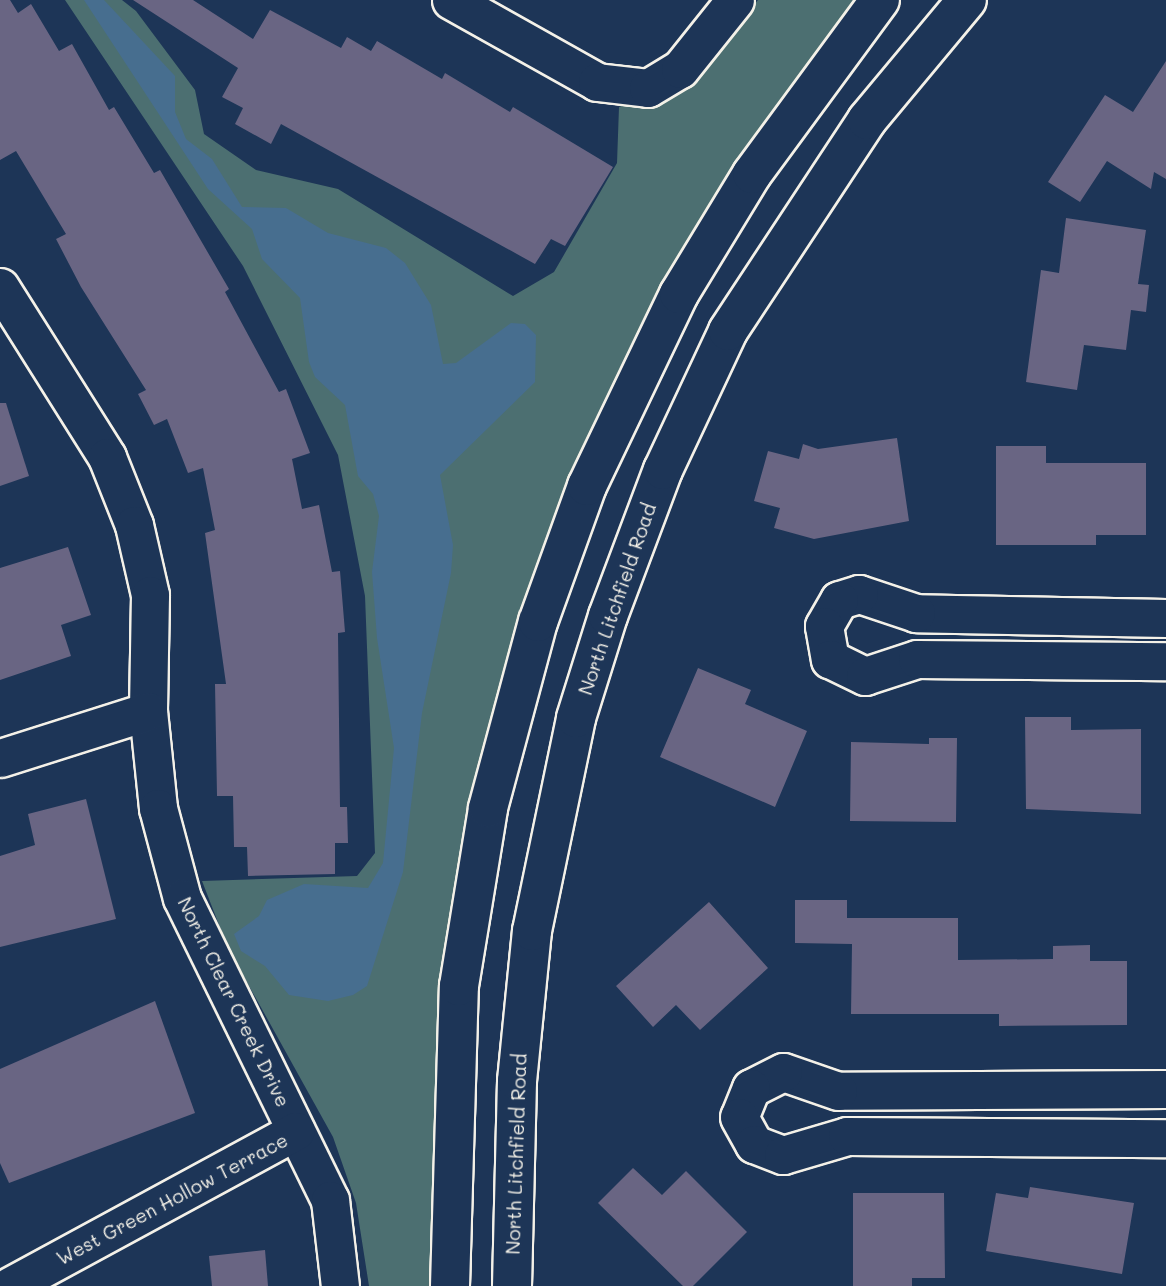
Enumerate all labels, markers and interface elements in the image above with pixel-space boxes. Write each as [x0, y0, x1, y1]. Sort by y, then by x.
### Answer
street label: North Litchfield Road [573, 500, 661, 698]
street label: North Clear Creek Drive [173, 893, 295, 1111]
street label: North Litchfield Road [501, 1053, 531, 1255]
street label: West Green Hollow Terrace [53, 1128, 291, 1270]

